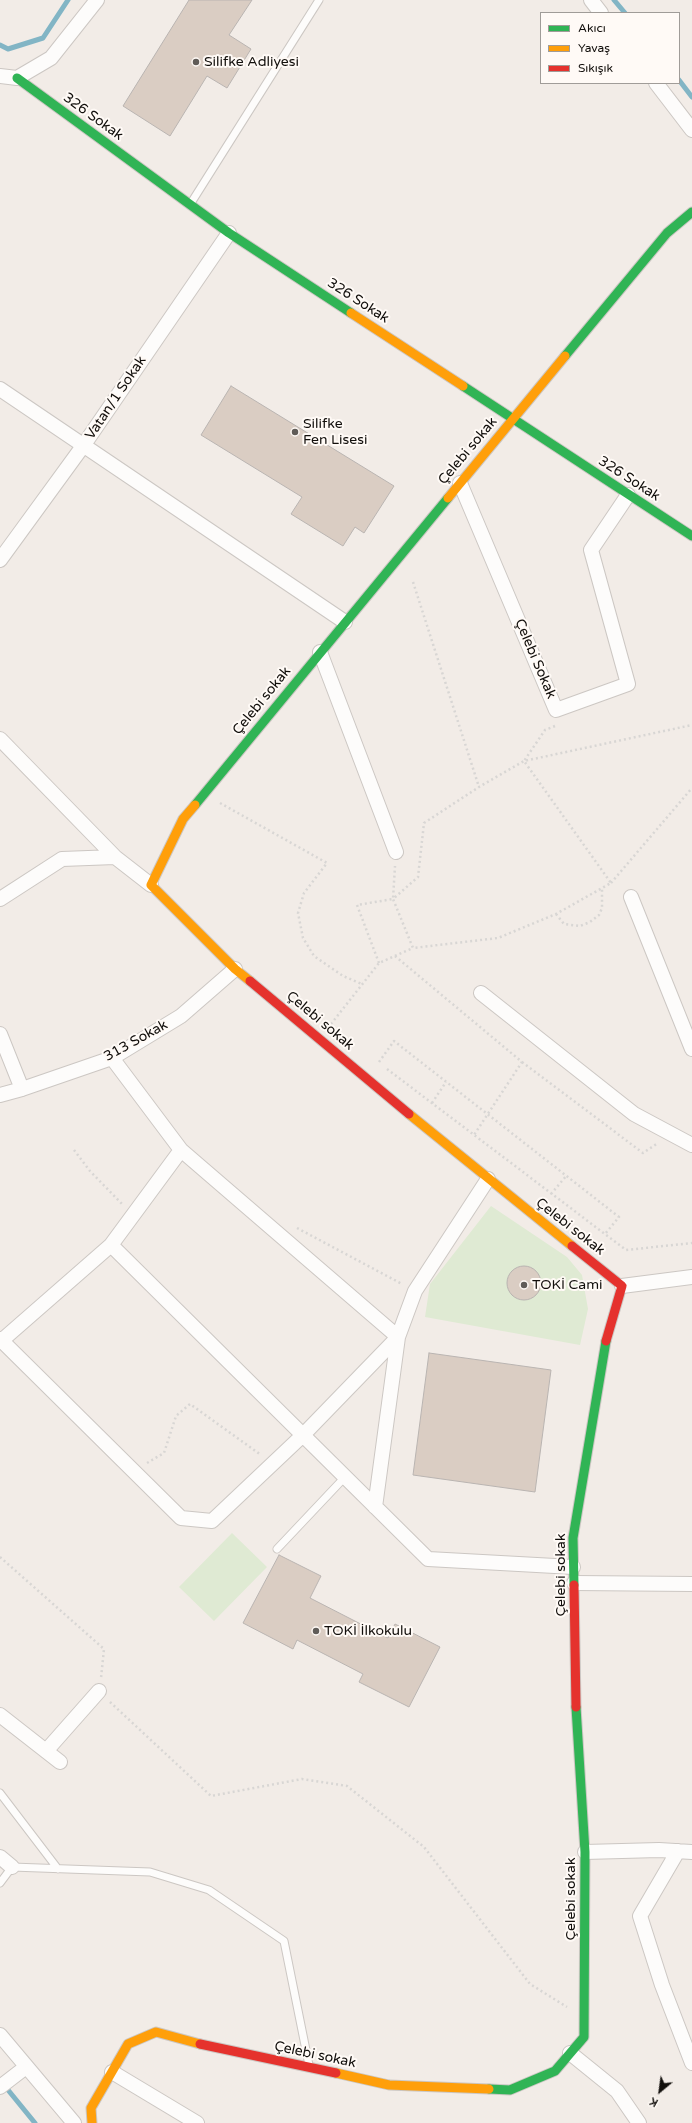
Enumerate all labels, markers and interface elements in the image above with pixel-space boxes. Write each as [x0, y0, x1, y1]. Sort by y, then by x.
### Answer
legend [540, 12, 680, 84]
text: Akıcı [578, 21, 606, 35]
text: Yavaş [578, 41, 610, 55]
place label: Silifke Adliyesi [204, 54, 299, 70]
marker: Silifke Adliyesi [191, 57, 201, 67]
text: Sıkışık [578, 61, 613, 75]
street label: 326 Sokak [60, 90, 126, 144]
street label: 326 Sokak [324, 275, 392, 327]
street label: Vatan/1 Sokak [82, 353, 150, 443]
street label: Çelebi sokak [435, 414, 501, 488]
place label: Silifke Fen Lisesi [303, 416, 367, 448]
marker: Silifke Fen Lisesi [290, 427, 300, 437]
street label: 326 Sokak [595, 453, 663, 505]
street label: Çelebi Sokak [511, 617, 559, 701]
street label: Çelebi sokak [229, 663, 295, 739]
street label: Çelebi sokak [283, 988, 357, 1054]
street label: 313 Sokak [101, 1017, 171, 1065]
street label: Çelebi sokak [532, 1195, 608, 1259]
place label: TOKİ Cami [532, 1277, 603, 1293]
marker: TOKİ Cami [519, 1280, 529, 1290]
street label: Çelebi sokak [553, 1533, 569, 1617]
place label: TOKİ İlkokulu [324, 1623, 412, 1639]
marker: TOKİ İlkokulu [311, 1626, 321, 1636]
street label: Çelebi sokak [563, 1857, 579, 1941]
street label: Çelebi sokak [273, 2038, 357, 2072]
north arrow [640, 2071, 680, 2111]
text: K [648, 2094, 660, 2109]

